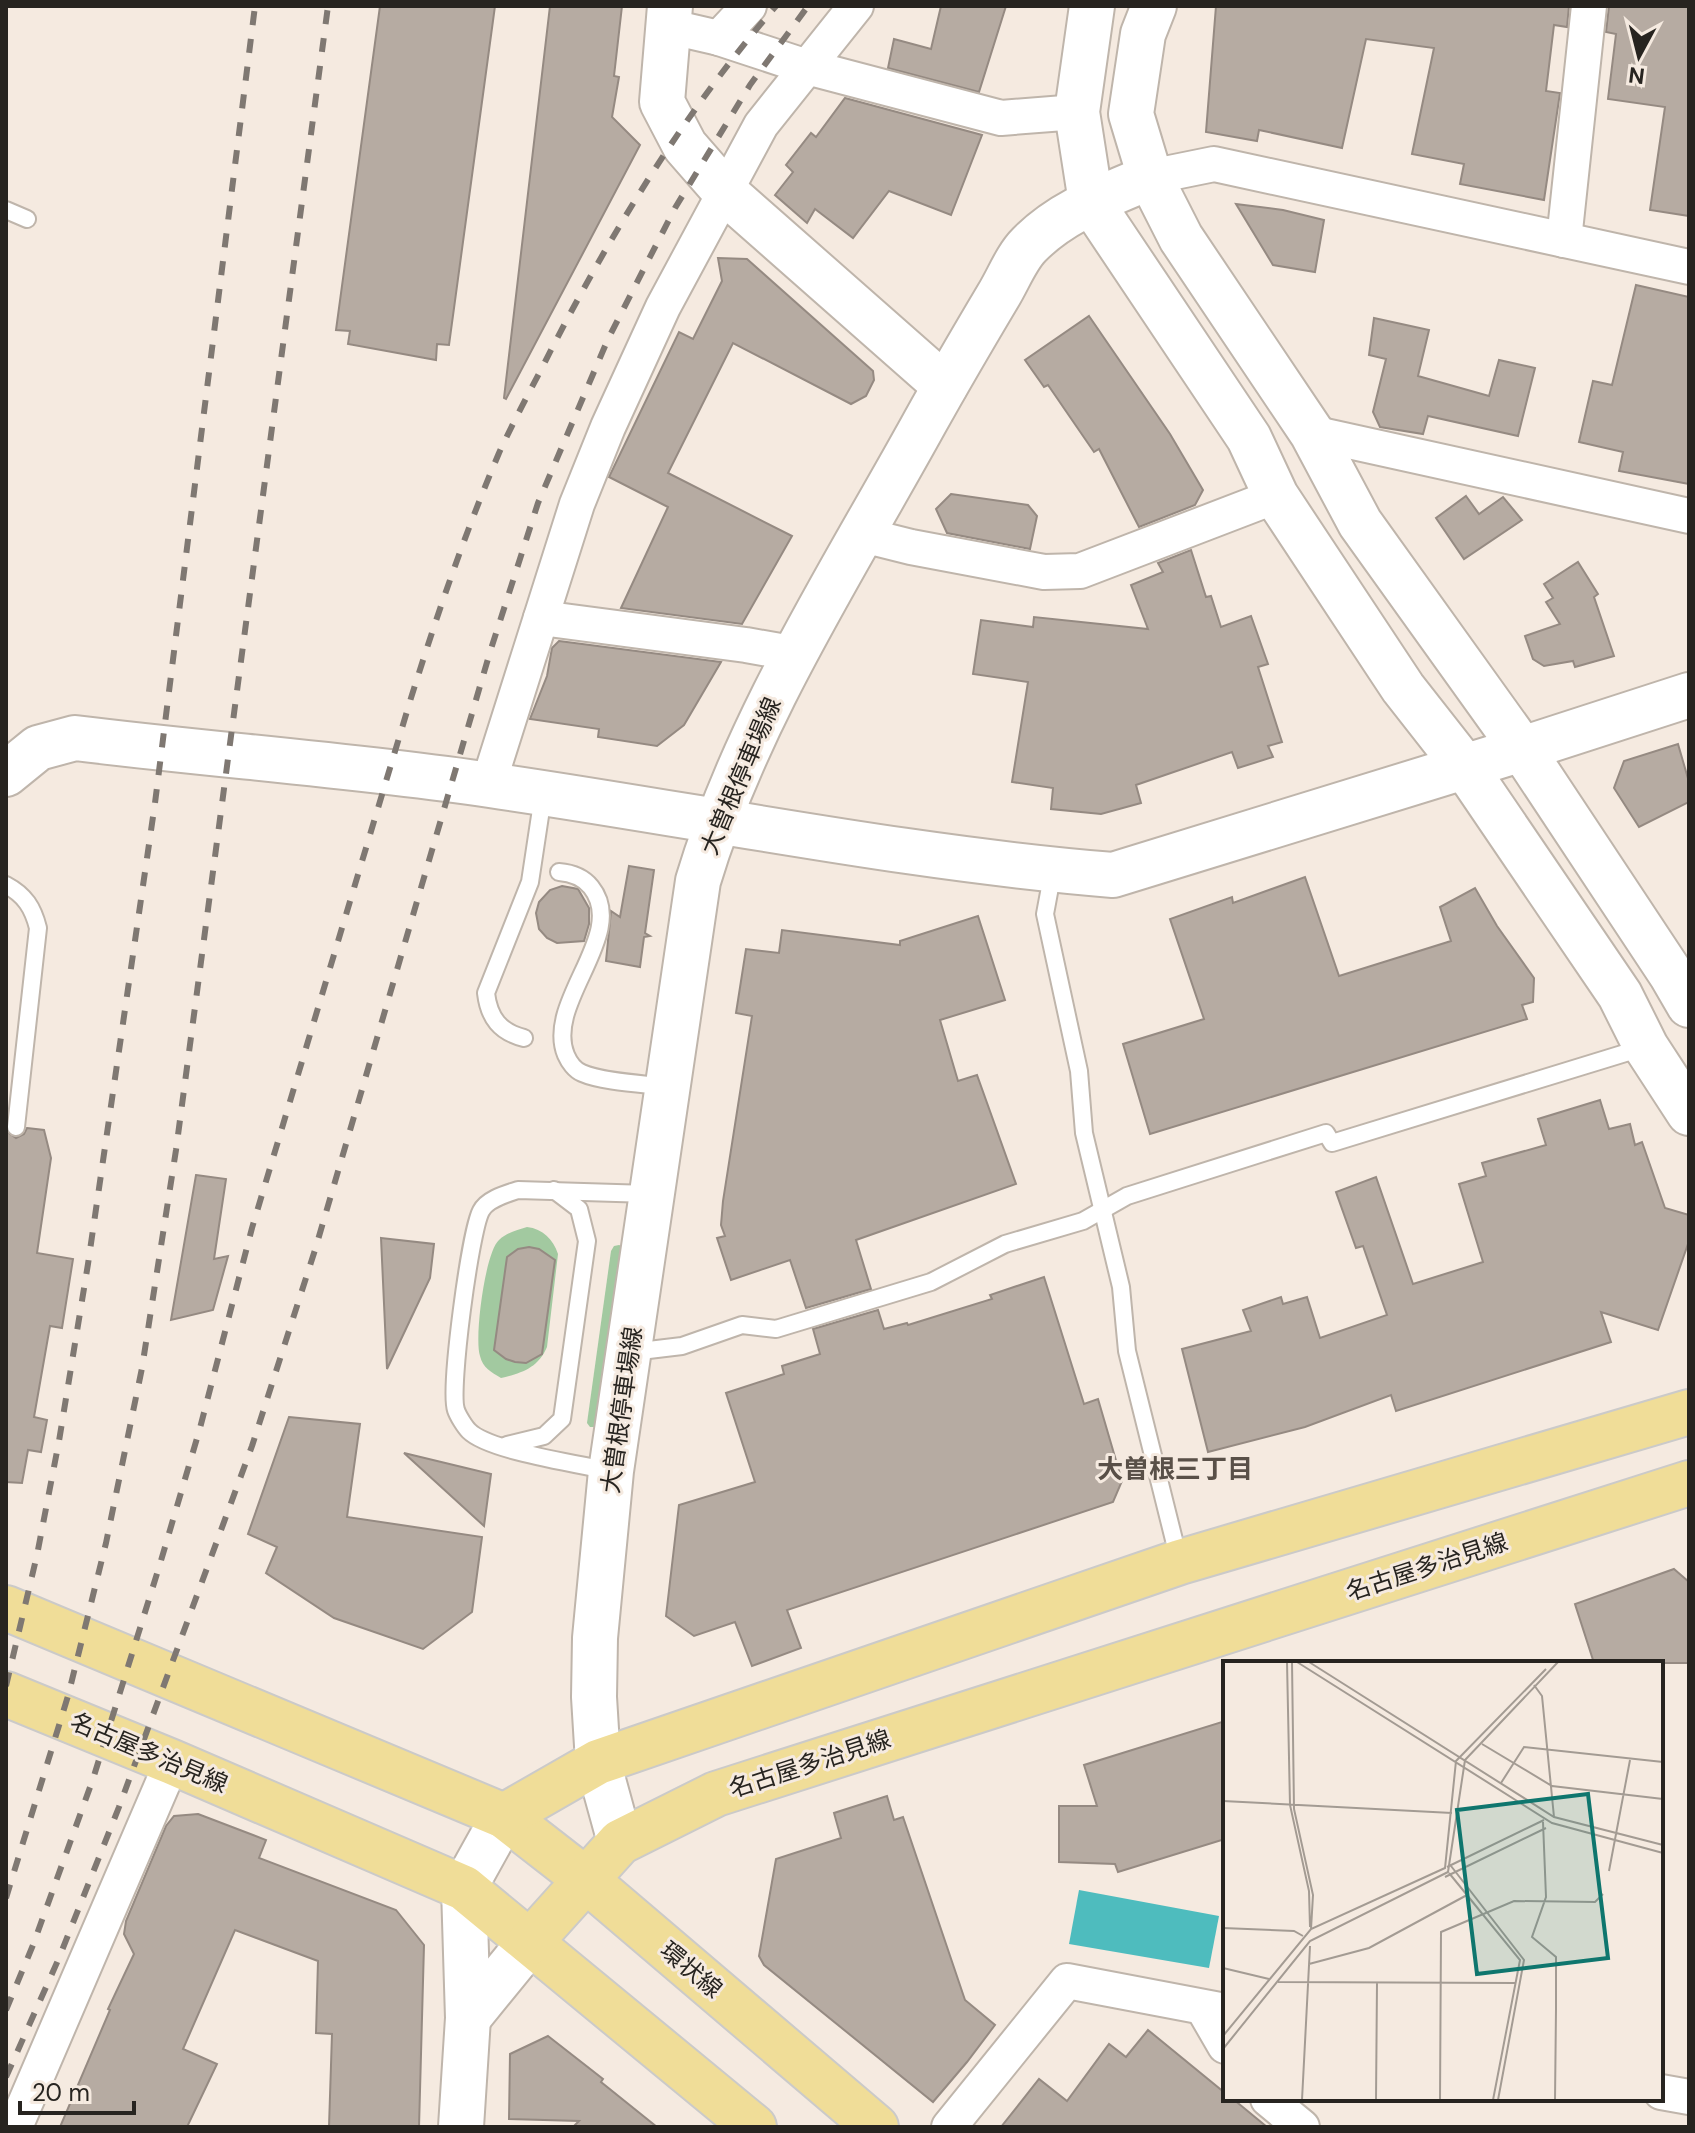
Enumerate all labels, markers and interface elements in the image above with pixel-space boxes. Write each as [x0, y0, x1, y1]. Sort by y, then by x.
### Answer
north arrow [1599, 16, 1679, 96]
text: N [1627, 60, 1646, 91]
street label: 大曽根停車場線 [693, 692, 788, 859]
street label: 大曽根停車場線 [594, 1325, 649, 1495]
district label: 大曽根三丁目 [1097, 1452, 1253, 1486]
street label: 名古屋多治見線 [1342, 1526, 1512, 1607]
inset map [1223, 1661, 1663, 2101]
street label: 名古屋多治見線 [66, 1705, 233, 1800]
street label: 名古屋多治見線 [725, 1723, 895, 1804]
street label: 環状線 [654, 1935, 729, 2005]
scale bar [20, 2065, 134, 2115]
text: 20 m [32, 2077, 90, 2108]

